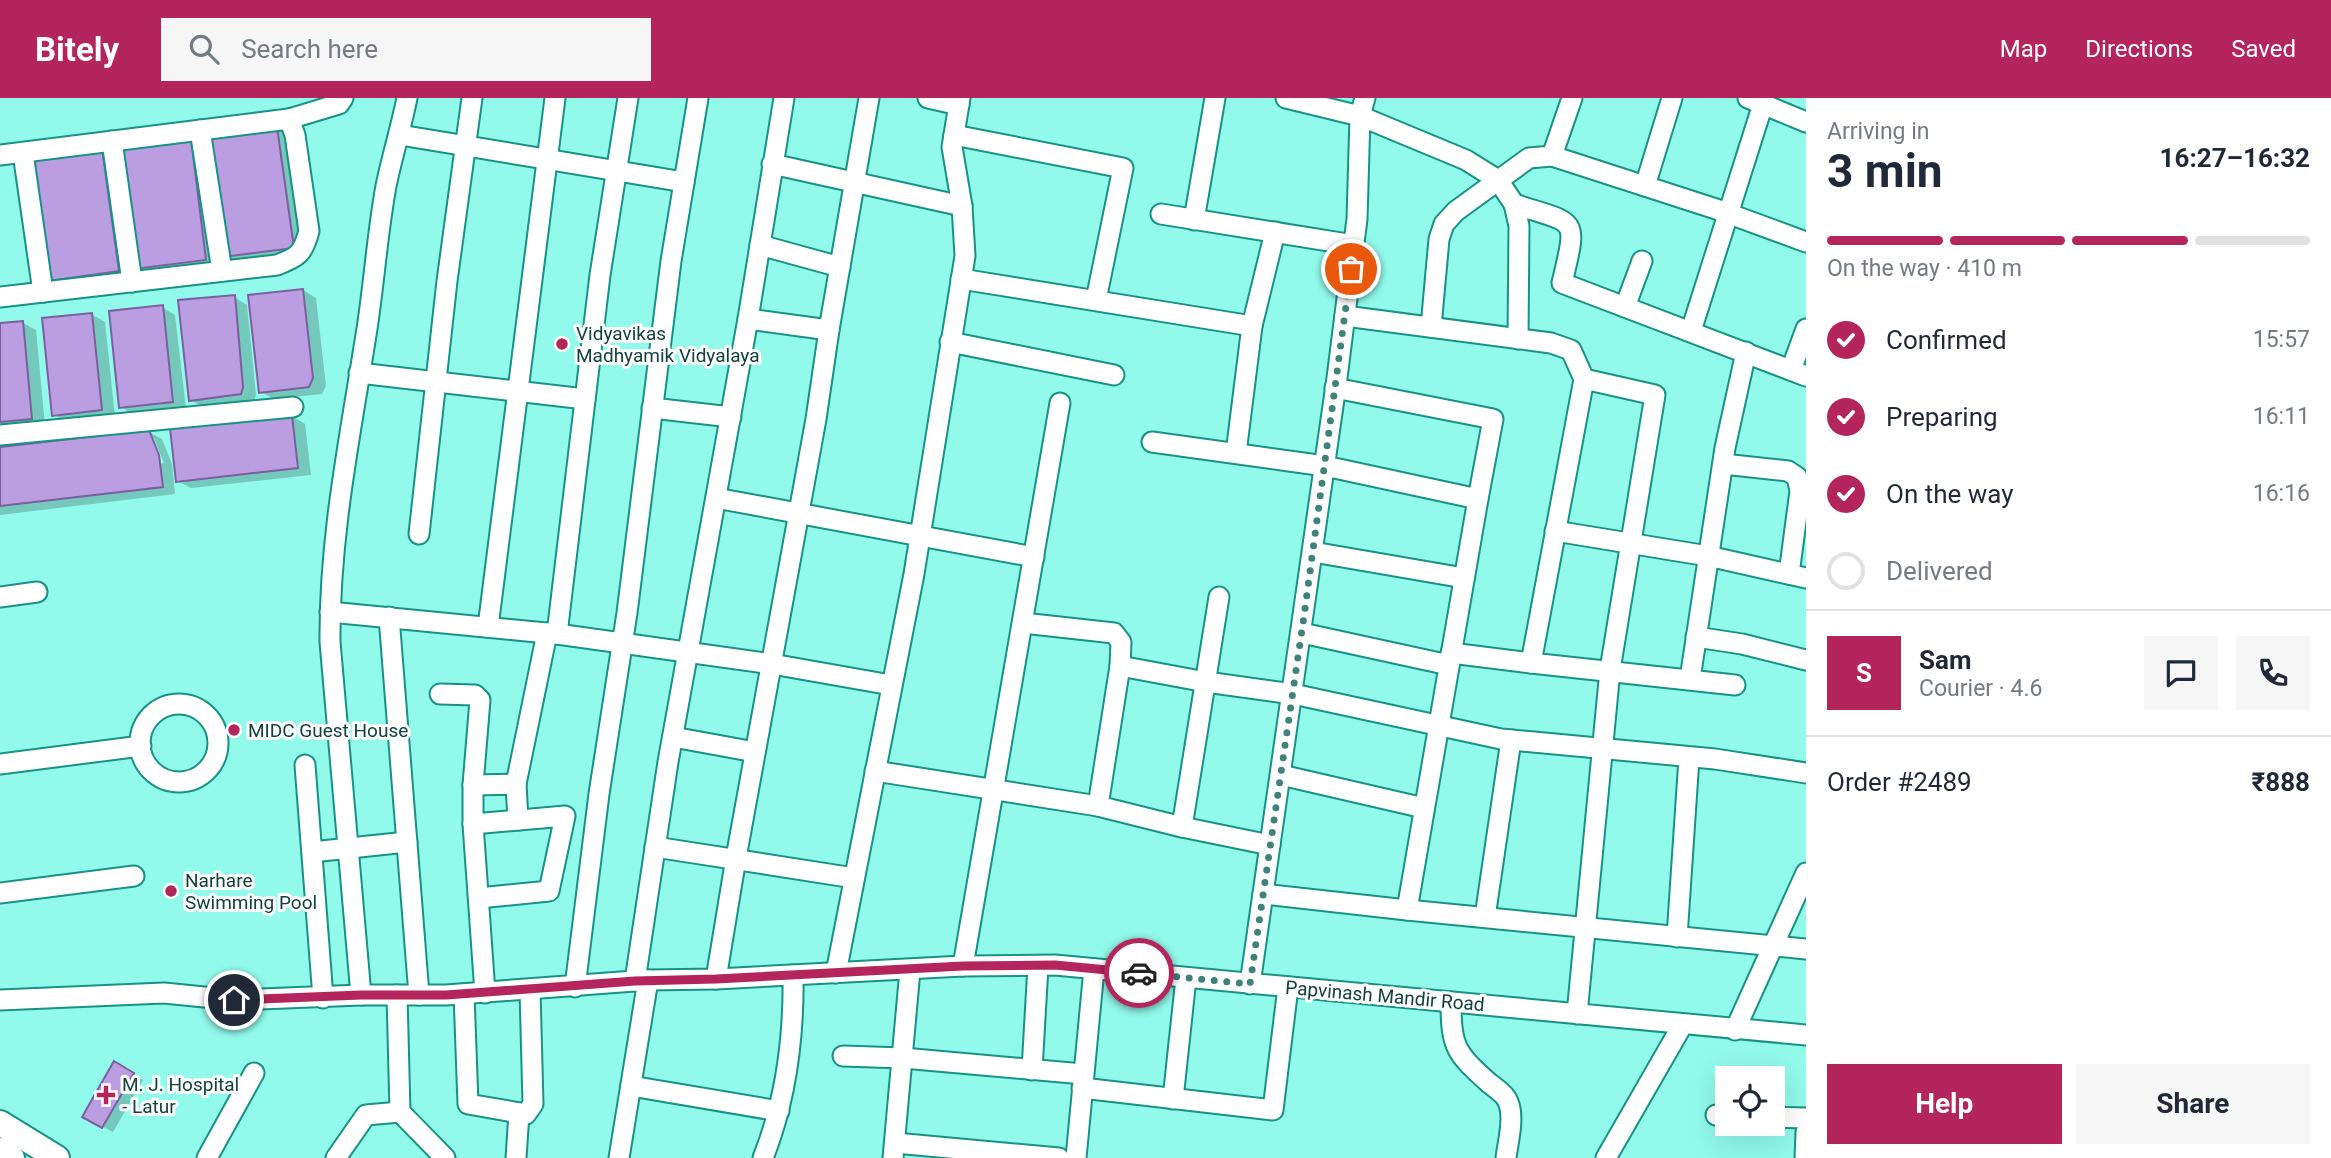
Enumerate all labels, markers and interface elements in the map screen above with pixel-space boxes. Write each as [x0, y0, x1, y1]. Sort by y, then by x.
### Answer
search box [161, 18, 651, 81]
text: Bitely [35, 30, 119, 69]
icon: search [185, 30, 223, 68]
text: Search here [241, 34, 378, 64]
text: Map [2000, 35, 2047, 63]
text: Directions [2085, 35, 2193, 63]
text: Saved [2231, 35, 2296, 63]
text: Arriving in [1827, 118, 1930, 145]
text: 16:27–16:32 [2160, 143, 2310, 173]
text: 3 min [1827, 144, 1943, 198]
pin [1321, 239, 1381, 299]
icon: bag [1332, 250, 1370, 288]
text: On the way · 410 m [1827, 255, 2022, 282]
icon: check [1827, 321, 1865, 359]
place label: Vidyavikas Madhyamik Vidyalaya [576, 322, 760, 367]
text: Confirmed [1886, 325, 2007, 355]
text: 15:57 [2253, 326, 2310, 353]
marker: Vidyavikas Madhyamik Vidyalaya [554, 336, 570, 352]
icon: check [1827, 398, 1865, 436]
text: Preparing [1886, 402, 1998, 432]
text: 16:11 [2253, 403, 2310, 430]
icon: check [1827, 475, 1865, 513]
text: On the way [1886, 479, 2014, 509]
text: 16:16 [2253, 480, 2310, 507]
text: Delivered [1886, 556, 1993, 586]
button: chat [2144, 636, 2218, 710]
button: phone [2236, 636, 2310, 710]
text: Sam [1919, 645, 1971, 675]
text: S [1856, 658, 1872, 688]
text: Courier · 4.6 [1919, 675, 2042, 702]
place label: MIDC Guest House [248, 719, 408, 742]
marker: MIDC Guest House [226, 722, 242, 738]
text: Order #2489 [1827, 767, 1972, 797]
text: ₹888 [2252, 767, 2310, 797]
place label: Narhare Swimming Pool [185, 869, 317, 914]
marker: Narhare Swimming Pool [163, 883, 179, 899]
courier [1104, 938, 1174, 1008]
icon: car [1120, 954, 1158, 992]
pin [204, 970, 264, 1030]
street label: Papvinash Mandir Road [1284, 976, 1486, 1016]
icon: home [215, 981, 253, 1019]
button: Help [1827, 1064, 2062, 1144]
button: Share [2076, 1064, 2310, 1144]
map controls [1715, 1066, 1785, 1136]
button: locate [1715, 1066, 1785, 1136]
place label: M. J. Hospital - Latur [122, 1073, 239, 1118]
marker: M. J. Hospital - Latur [96, 1085, 116, 1105]

